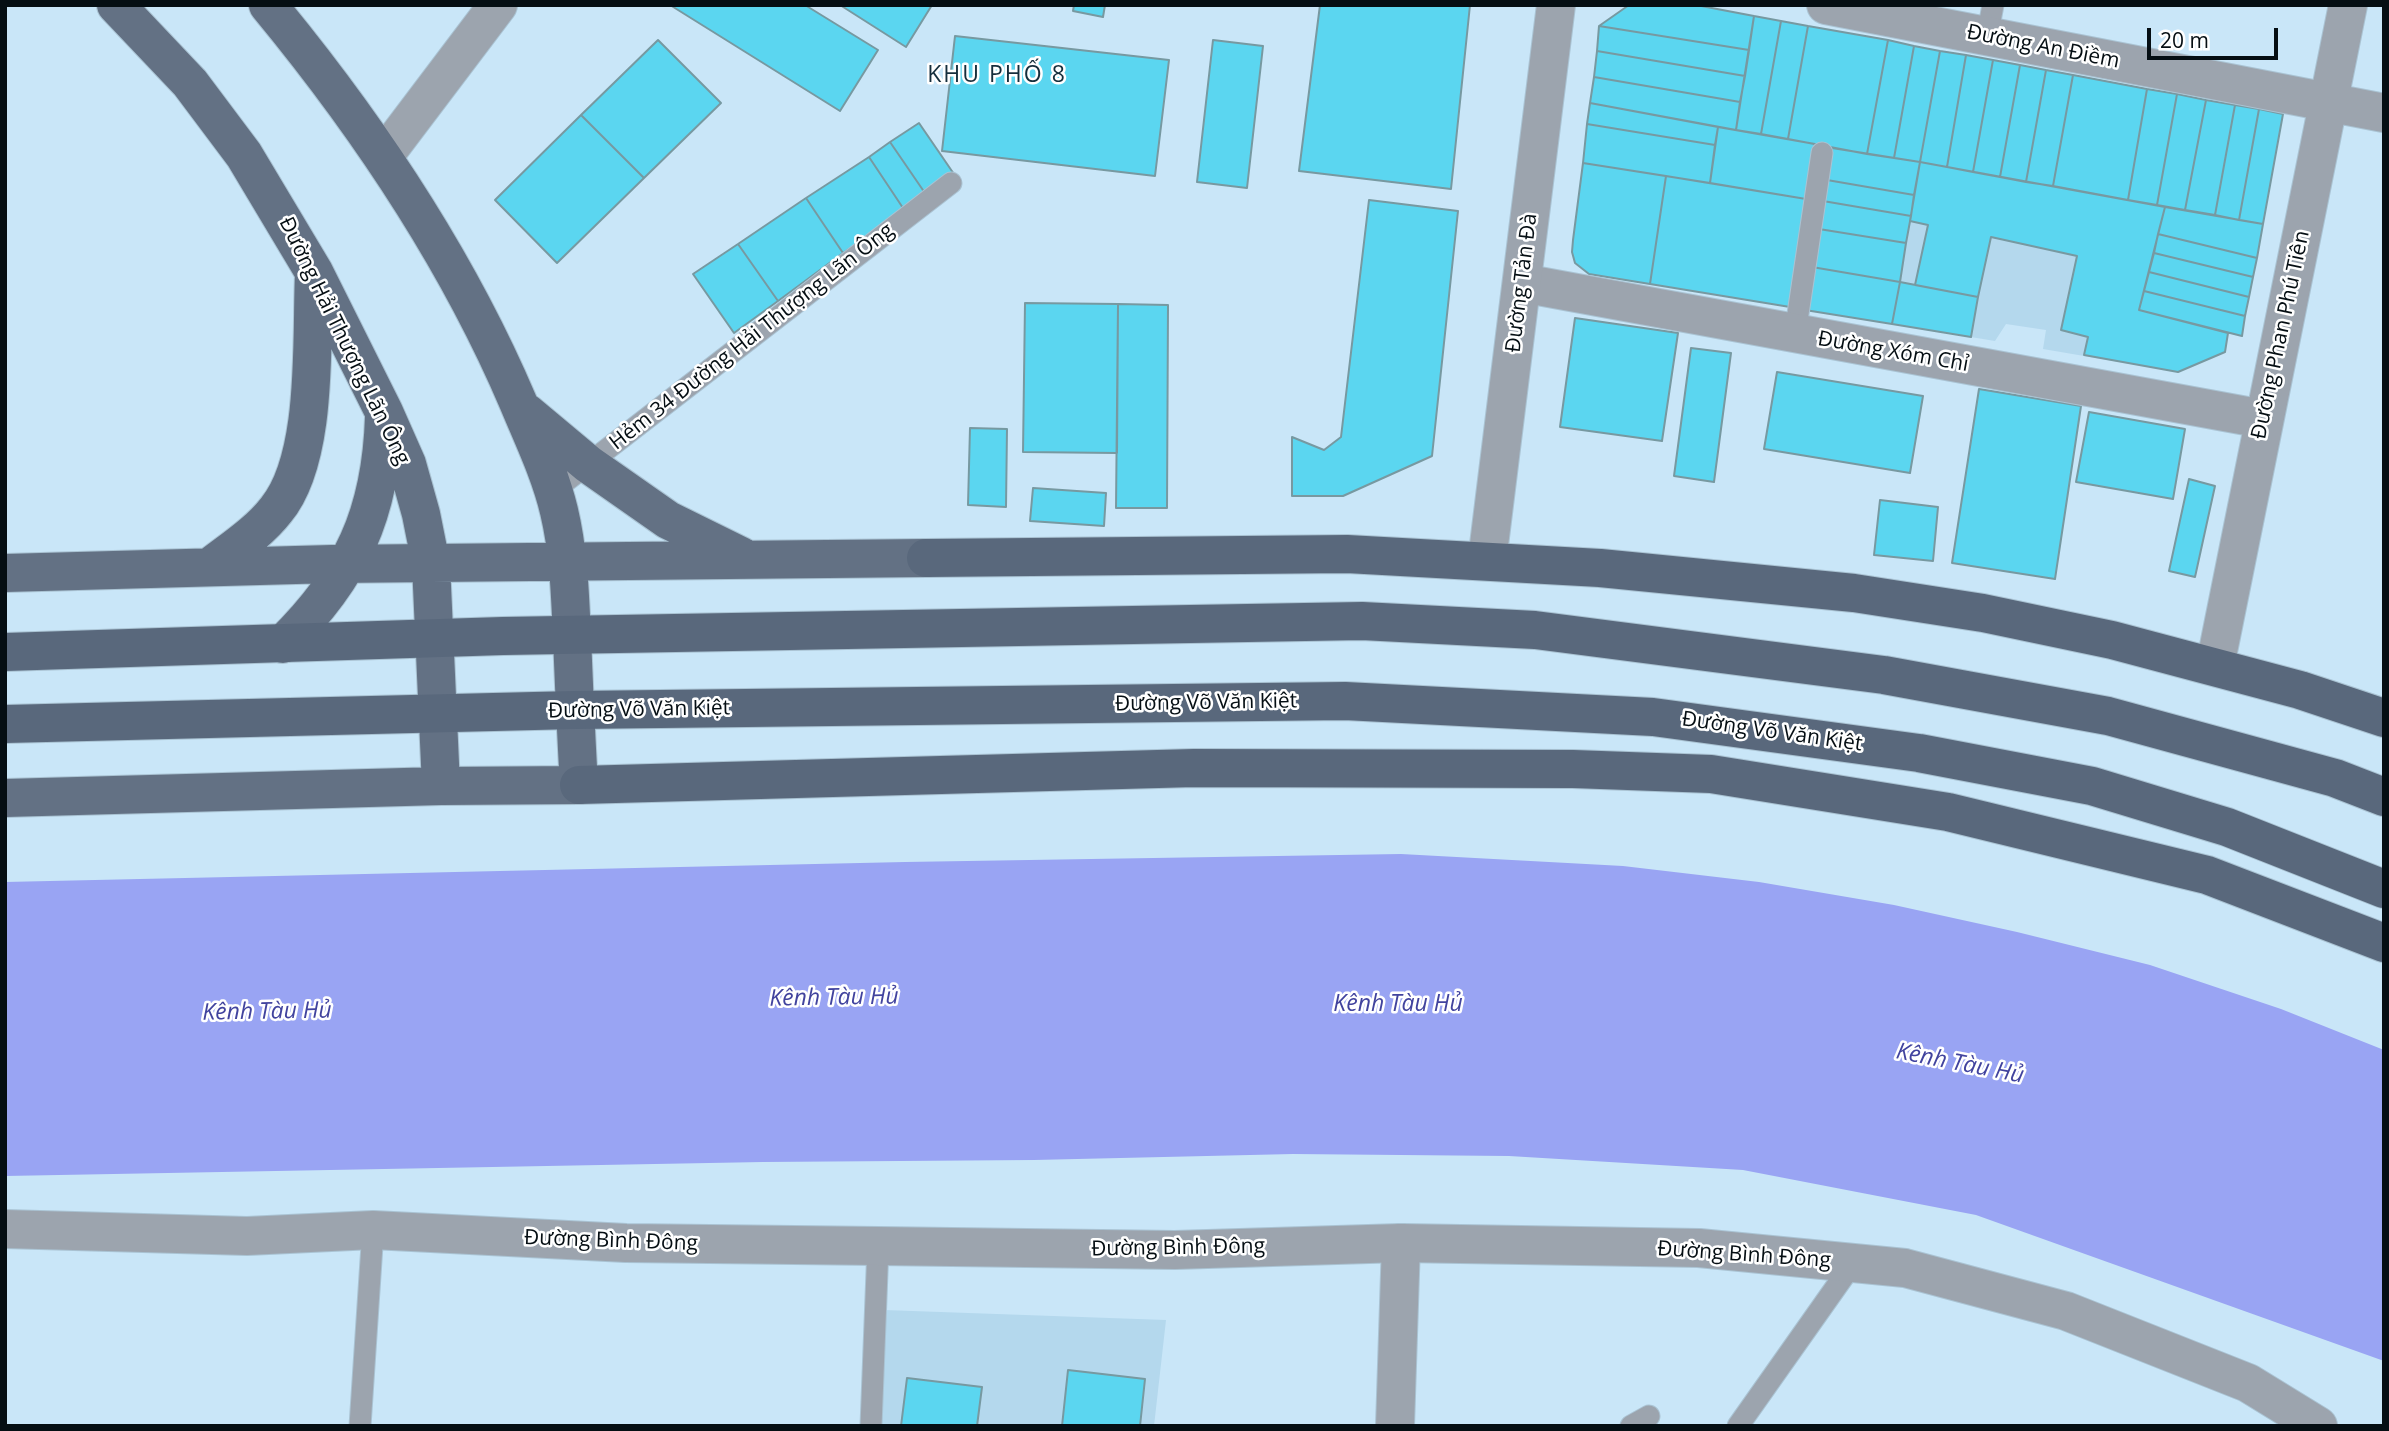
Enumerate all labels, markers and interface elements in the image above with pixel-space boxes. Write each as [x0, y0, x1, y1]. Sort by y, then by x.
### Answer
scale bar [2151, 14, 2282, 58]
street label: Đường An Điềm [1964, 20, 2122, 74]
text: 20 m [2160, 26, 2209, 54]
district label: KHU PHỐ 8 [928, 61, 1066, 89]
street label: Đường Tản Đà [1501, 212, 1543, 354]
street label: Đường Hải Thượng Lãn Ông [273, 213, 415, 469]
street label: Hẻm 34 Đường Hải Thượng Lãn Ông [605, 218, 899, 456]
street label: Đường Phan Phú Tiên [2247, 228, 2315, 442]
street label: Đường Xóm Chỉ [1816, 326, 1970, 378]
street label: Đường Võ Văn Kiệt [1115, 689, 1297, 717]
street label: Đường Võ Văn Kiệt [548, 696, 730, 724]
street label: Đường Võ Văn Kiệt [1680, 707, 1864, 757]
water label: Kênh Tàu Hủ [769, 983, 899, 1013]
water label: Kênh Tàu Hủ [1333, 990, 1463, 1018]
water label: Kênh Tàu Hủ [202, 997, 332, 1027]
water label: Kênh Tàu Hủ [1894, 1038, 2026, 1090]
street label: Đường Bình Đông [524, 1225, 698, 1257]
street label: Đường Bình Đông [1091, 1234, 1265, 1262]
street label: Đường Bình Đông [1656, 1236, 1832, 1274]

